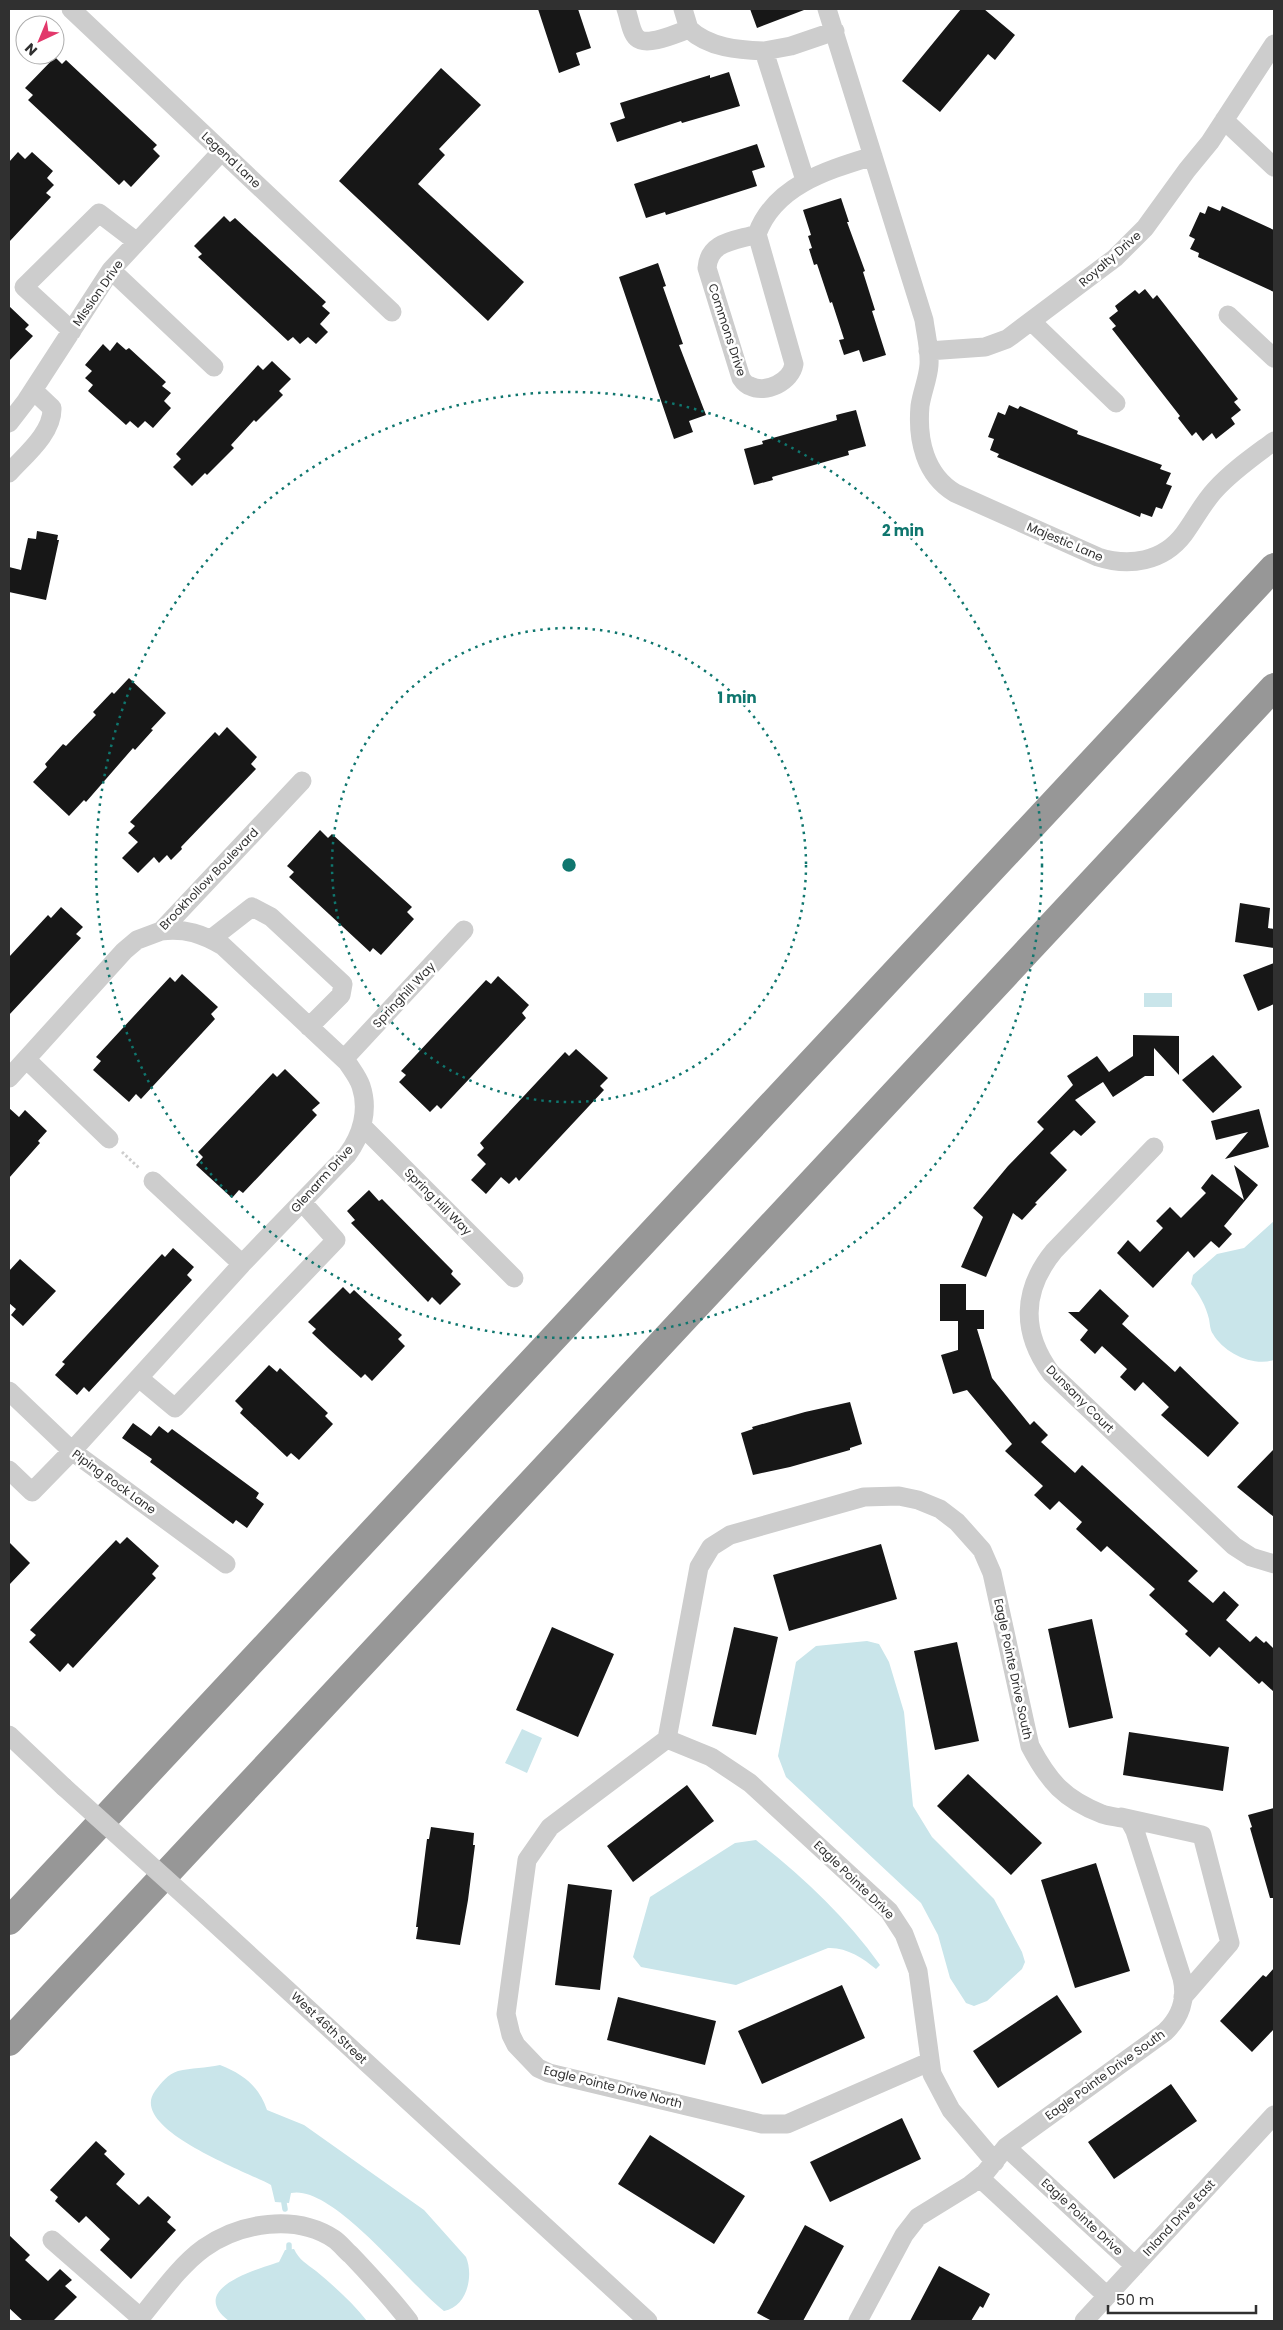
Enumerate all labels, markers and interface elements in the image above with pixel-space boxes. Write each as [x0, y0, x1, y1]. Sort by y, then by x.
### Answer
north arrow [15, 15, 65, 65]
text: N [20, 39, 42, 60]
street label: Legend Lane [198, 128, 265, 192]
street label: Royalty Drive [1075, 227, 1144, 290]
street label: Mission Drive [68, 256, 127, 329]
street label: Commons Drive [704, 281, 750, 378]
street label: Majestic Lane [1024, 518, 1106, 565]
text: 2 min [882, 520, 924, 541]
text: 1 min [717, 687, 757, 708]
street label: Brookhollow Boulevard [155, 824, 262, 933]
centre of rings [560, 856, 578, 874]
street label: Springhill Way [369, 958, 439, 1031]
street label: Glenarm Drive [287, 1141, 357, 1216]
street label: Spring Hill Way [401, 1164, 476, 1239]
street label: Dunsany Court [1043, 1361, 1118, 1436]
street label: Piping Rock Lane [69, 1445, 160, 1518]
street label: Eagle Pointe Drive South [990, 1597, 1037, 1741]
street label: Eagle Pointe Drive [810, 1837, 899, 1923]
street label: West 46th Street [288, 1988, 371, 2067]
street label: Eagle Pointe Drive South [1041, 2025, 1168, 2124]
street label: Eagle Pointe Drive North [542, 2061, 684, 2112]
street label: Eagle Pointe Drive [1038, 2174, 1127, 2259]
street label: Inland Drive East [1139, 2176, 1219, 2260]
scale bar [1108, 2282, 1256, 2314]
text: 50 m [1116, 2289, 1154, 2310]

